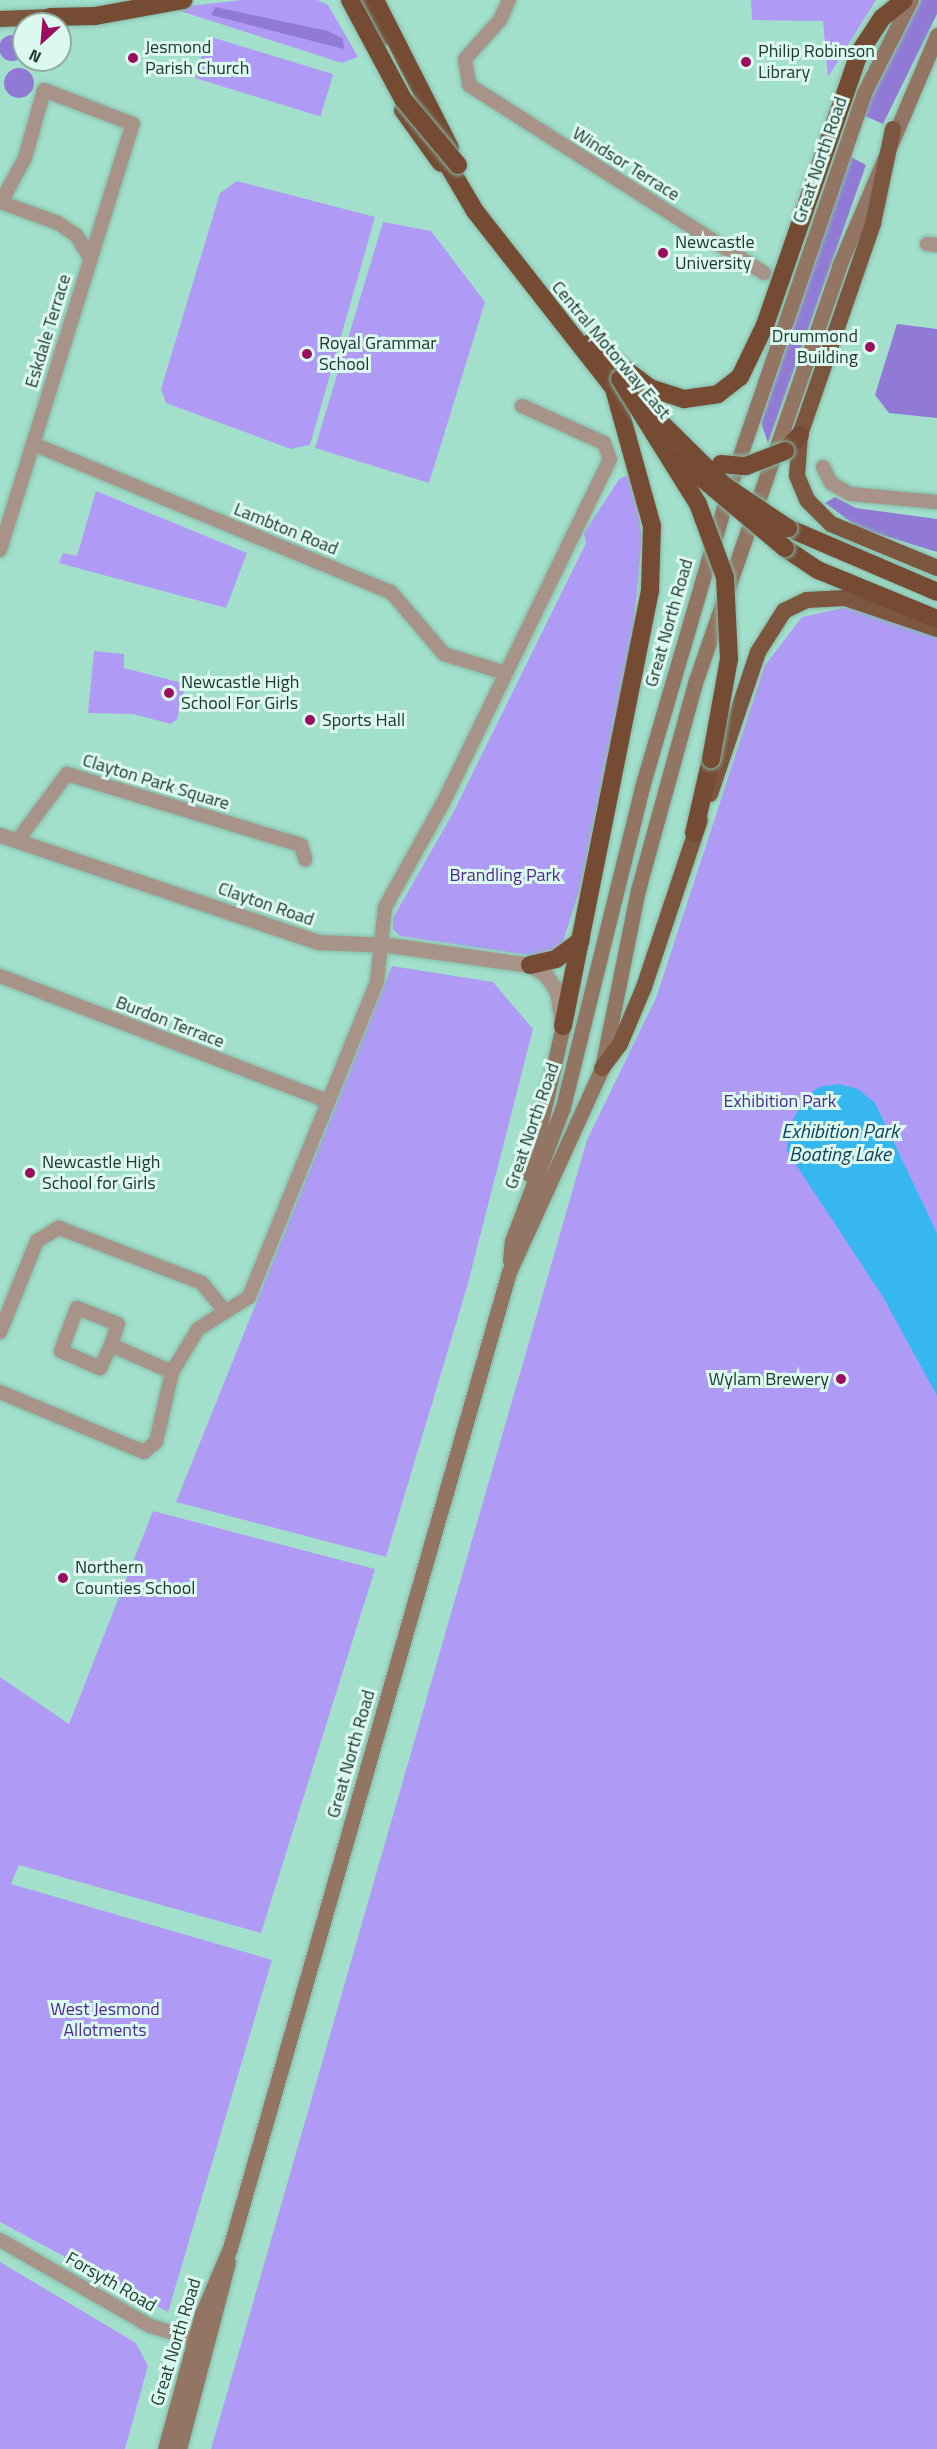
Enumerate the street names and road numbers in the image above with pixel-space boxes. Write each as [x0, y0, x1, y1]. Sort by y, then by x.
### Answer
street label: Great North Road [788, 94, 852, 226]
street label: Windsor Terrace [568, 122, 684, 206]
street label: Eskdale Terrace [20, 272, 76, 390]
street label: Central Motorway East [547, 277, 675, 423]
street label: Lambton Road [231, 498, 341, 560]
street label: Great North Road [640, 556, 698, 690]
street label: Clayton Park Square [80, 749, 232, 815]
street label: Clayton Road [215, 878, 317, 930]
street label: Burdon Terrace [113, 991, 227, 1053]
street label: Great North Road [500, 1060, 564, 1192]
street label: Great North Road [322, 1687, 380, 1821]
street label: Forsyth Road [62, 2247, 160, 2317]
street label: Great North Road [146, 2276, 206, 2408]

